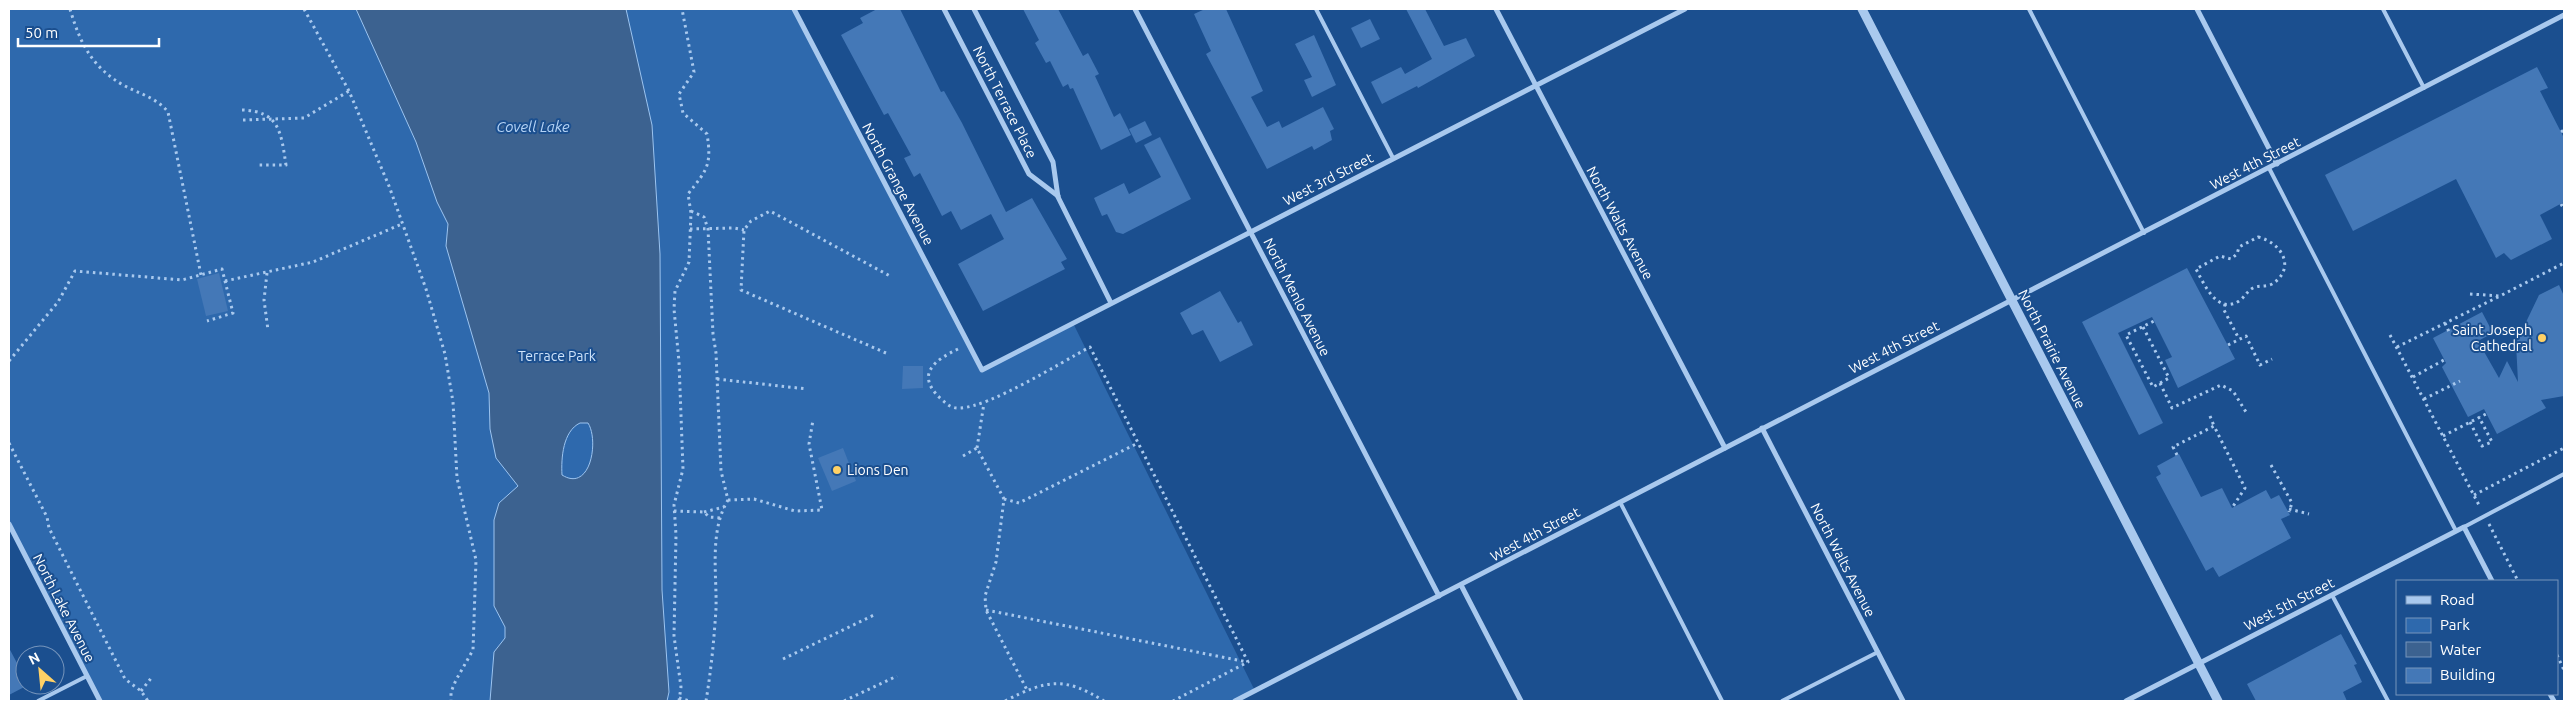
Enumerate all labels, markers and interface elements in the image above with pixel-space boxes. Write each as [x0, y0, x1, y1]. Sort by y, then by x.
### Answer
scale bar [18, 15, 159, 47]
text: 50 m [25, 24, 58, 41]
street label: North Terrace Place [970, 43, 1040, 161]
water label: Covell Lake [496, 118, 570, 135]
street label: North Grange Avenue [859, 120, 937, 248]
street label: West 4th Street [2207, 133, 2303, 193]
street label: West 3rd Street [1280, 149, 1376, 209]
street label: North Walts Avenue [1583, 164, 1657, 282]
street label: North Menlo Avenue [1260, 235, 1334, 359]
street label: North Prairie Avenue [2015, 287, 2089, 411]
street label: West 4th Street [1846, 317, 1942, 377]
place label: Saint Joseph Cathedral [2452, 322, 2532, 354]
marker: Saint Joseph Cathedral [2536, 332, 2548, 344]
park label: Terrace Park [518, 348, 596, 364]
place label: Lions Den [847, 462, 909, 478]
marker: Lions Den [831, 464, 843, 476]
street label: North Walts Avenue [1807, 500, 1879, 620]
street label: West 4th Street [1488, 503, 1583, 564]
street label: North Lake Avenue [29, 551, 99, 665]
street label: West 5th Street [2241, 574, 2337, 634]
legend [2396, 580, 2558, 695]
text: Road [2440, 591, 2475, 608]
text: Park [2440, 616, 2470, 633]
text: Water [2440, 641, 2481, 658]
north arrow [15, 645, 65, 695]
text: Building [2440, 666, 2495, 683]

